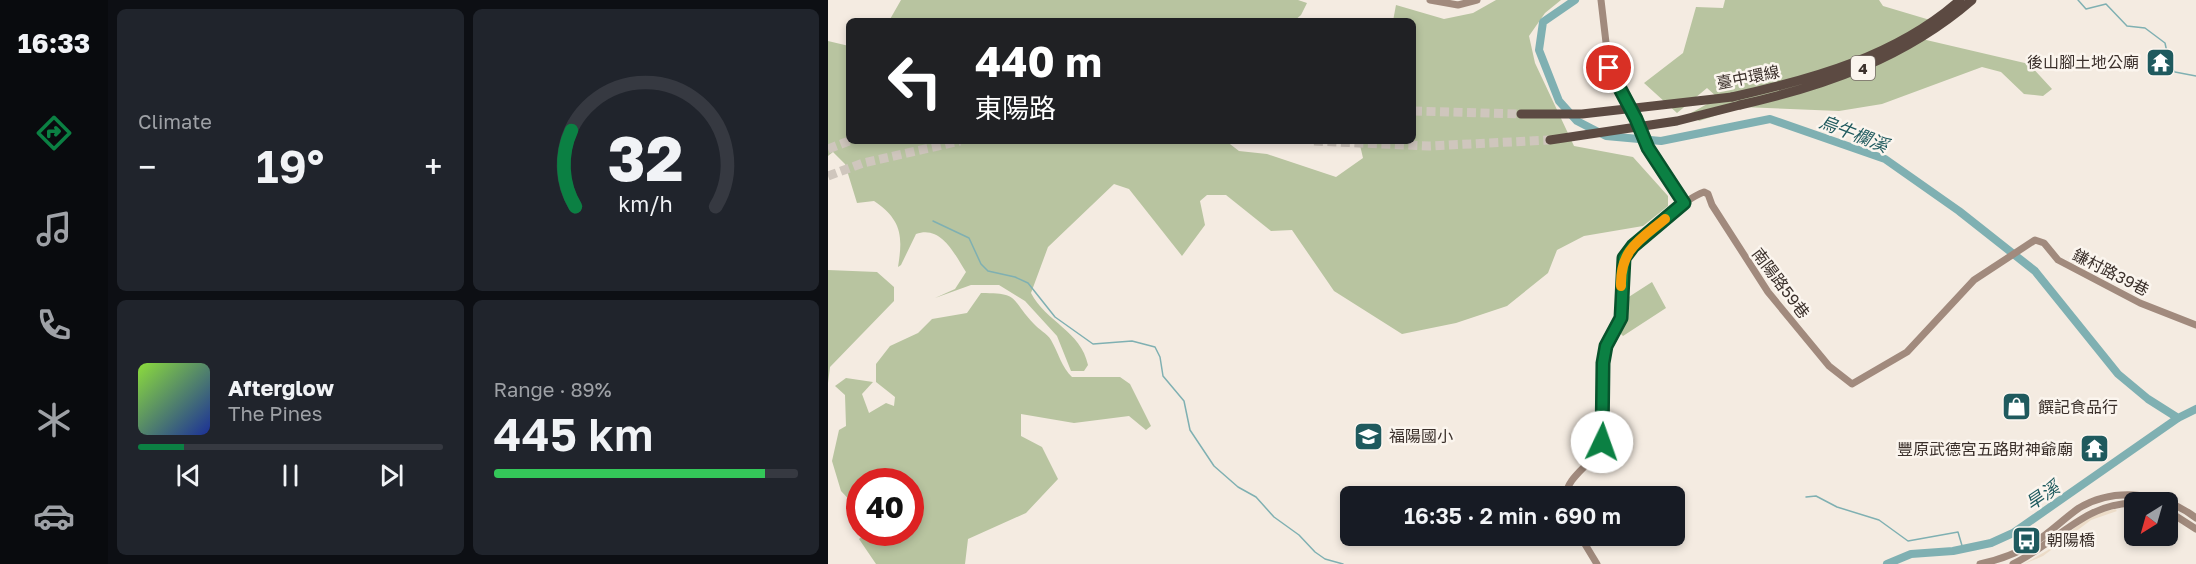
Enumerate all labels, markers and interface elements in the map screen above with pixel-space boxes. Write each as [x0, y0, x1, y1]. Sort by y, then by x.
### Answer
text: 16:33 [18, 27, 90, 59]
text: 440 m [975, 36, 1102, 86]
icon: left [876, 42, 954, 120]
pin [1583, 42, 1634, 93]
temple icon: 後山腳土地公廟 [2144, 46, 2176, 78]
icon: arrive [1592, 51, 1625, 84]
place label: 後山腳土地公廟 [2027, 52, 2139, 72]
road number: 4 [1851, 56, 1875, 80]
street label: 臺中環線 [1715, 61, 1781, 93]
text: 東陽路 [975, 92, 1056, 124]
text: Climate [138, 109, 212, 133]
water label: 烏牛欄溪 [1816, 110, 1894, 157]
icon: directions [33, 112, 75, 154]
text: 32 [608, 120, 684, 195]
text: 19° [256, 139, 324, 193]
text: − [138, 147, 156, 186]
text: + [424, 147, 443, 186]
text: km/h [618, 191, 673, 217]
icon: music [33, 208, 75, 250]
street label: 南陽路59巷 [1748, 244, 1814, 322]
street label: 鎌村路39巷 [2069, 244, 2153, 300]
icon: phone [33, 304, 75, 346]
text: Afterglow [228, 374, 334, 401]
text: Range · 89% [494, 377, 612, 401]
shop icon: 饌記食品行 [2001, 391, 2033, 423]
place label: 饌記食品行 [2038, 397, 2118, 417]
icon: climate [33, 399, 75, 441]
text: The Pines [228, 401, 322, 425]
text: 445 km [494, 407, 653, 461]
position arrow [1570, 410, 1634, 474]
school or university icon: 福陽國小 [1352, 420, 1384, 452]
place label: 福陽國小 [1389, 426, 1453, 446]
temple icon: 豐原武德宮五路財神爺廟 [2078, 433, 2110, 465]
place label: 豐原武德宮五路財神爺廟 [1897, 439, 2073, 459]
icon: previous [172, 459, 205, 492]
icon: pause [274, 459, 307, 492]
icon: next [375, 459, 408, 492]
speed limit sign: 40 [846, 468, 924, 546]
water label: 旱溪 [2021, 474, 2066, 514]
north arrow [2124, 492, 2178, 546]
map controls [2124, 492, 2178, 546]
icon: car [33, 495, 75, 537]
text: 16:35 · 2 min · 690 m [1404, 502, 1621, 529]
bus stop icon: 朝陽橋 [2010, 524, 2042, 556]
place label: 朝陽橋 [2047, 530, 2095, 550]

